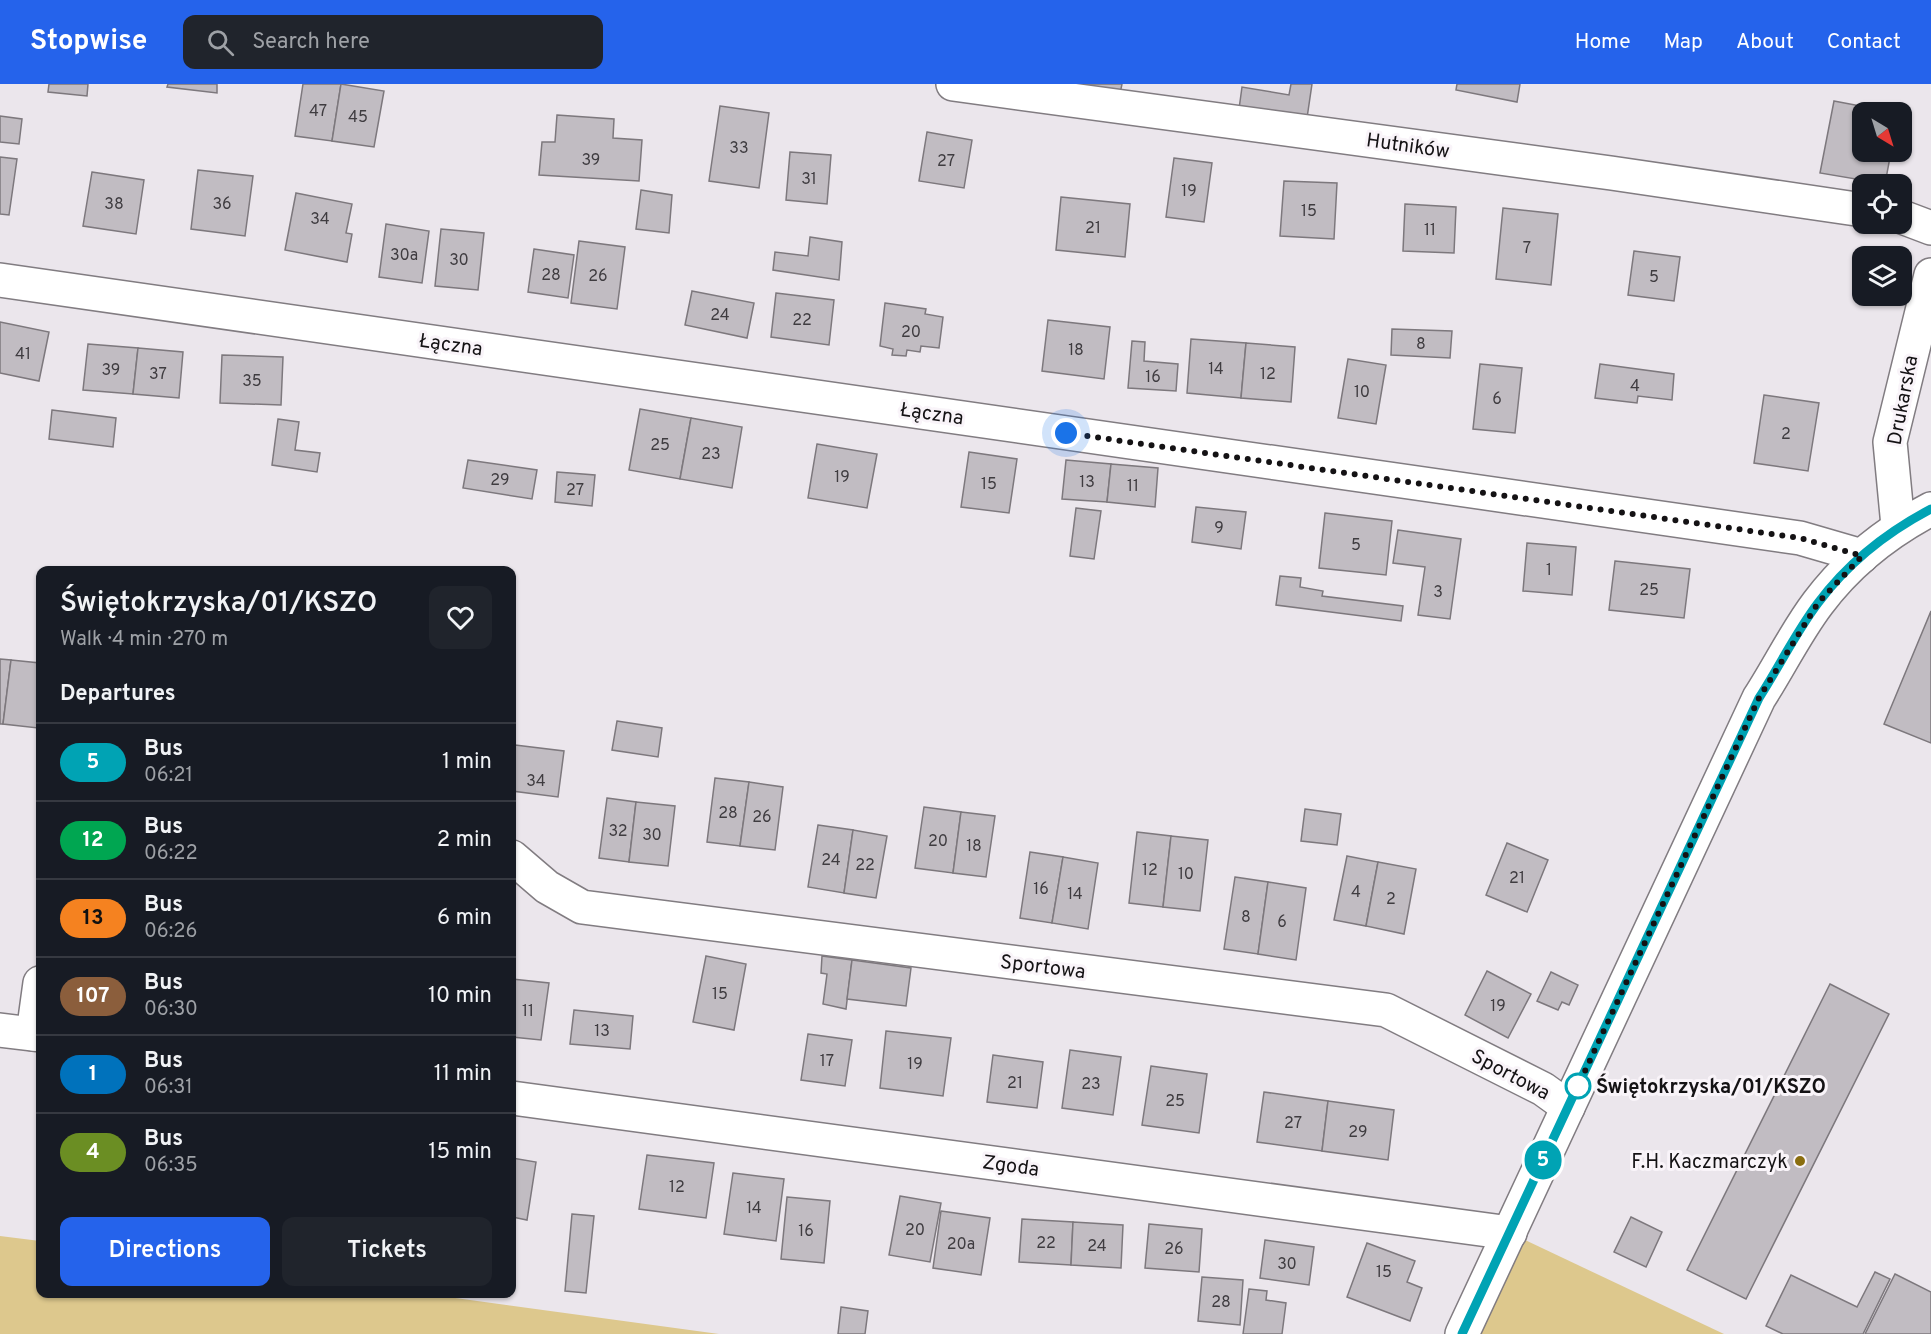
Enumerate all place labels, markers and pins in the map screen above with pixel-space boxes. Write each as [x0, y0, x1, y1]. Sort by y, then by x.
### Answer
marker: Świętokrzyska/01/KSZO [1565, 1073, 1591, 1099]
place label: Świętokrzyska/01/KSZO [1596, 1073, 1826, 1101]
place label: F.H. Kaczmarczyk [1631, 1150, 1788, 1176]
marker: F.H. Kaczmarczyk [1793, 1154, 1807, 1168]

